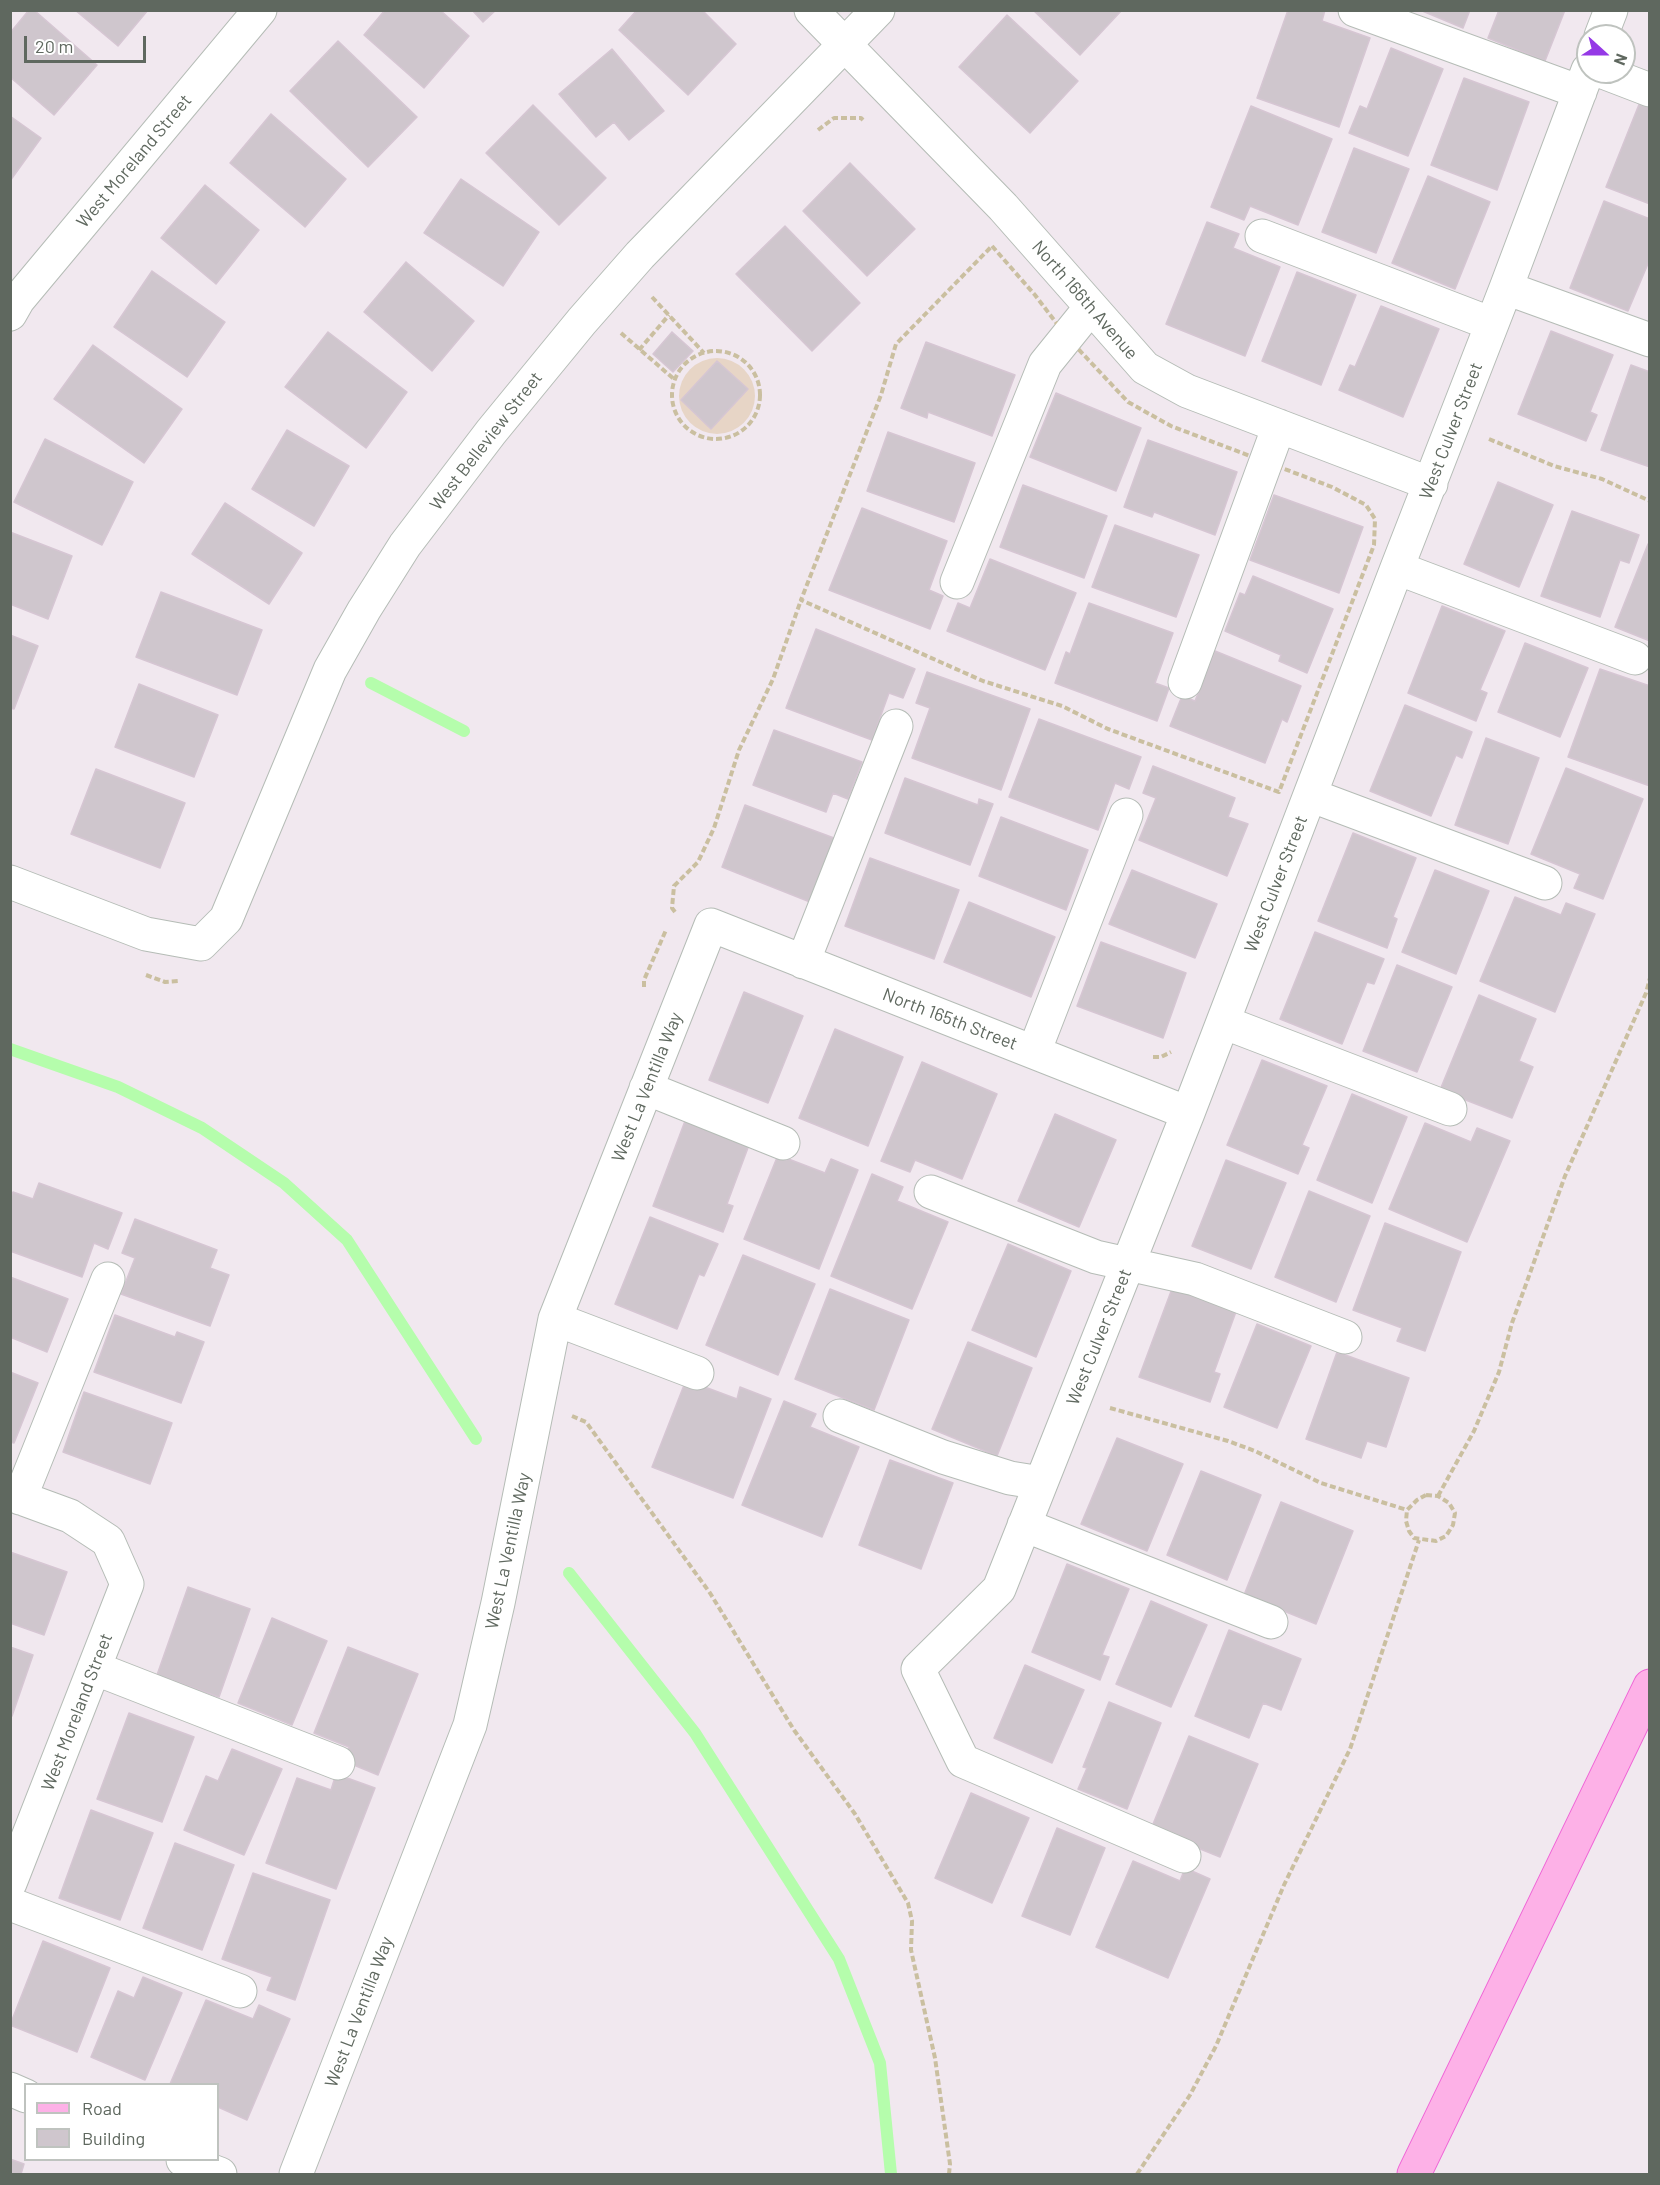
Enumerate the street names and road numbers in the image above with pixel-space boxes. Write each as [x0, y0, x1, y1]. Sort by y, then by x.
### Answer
street label: West Moreland Street [72, 90, 196, 232]
street label: North 166th Avenue [1027, 236, 1143, 364]
street label: West Culver Street [1415, 359, 1487, 503]
street label: West Belleview Street [425, 367, 547, 515]
street label: West Culver Street [1240, 812, 1312, 956]
street label: North 165th Street [880, 983, 1020, 1055]
street label: West La Ventilla Way [607, 1009, 687, 1165]
street label: West Culver Street [1062, 1266, 1136, 1408]
street label: West La Ventilla Way [481, 1471, 535, 1631]
street label: West Moreland Street [37, 1630, 117, 1794]
street label: West La Ventilla Way [320, 1934, 398, 2090]

